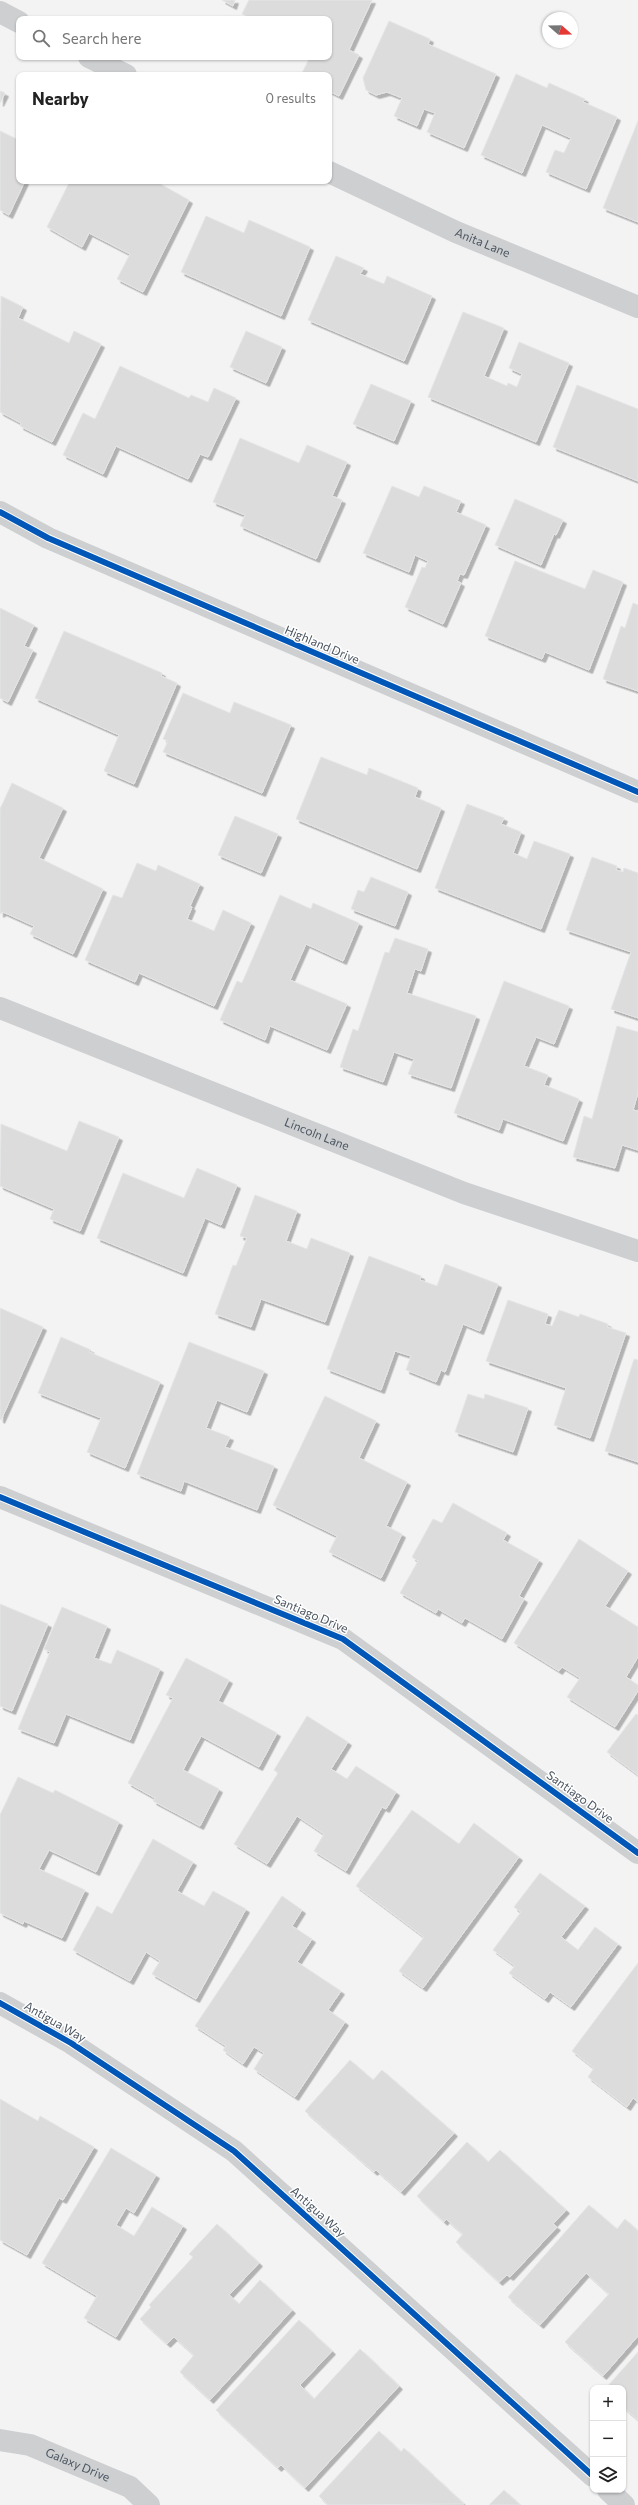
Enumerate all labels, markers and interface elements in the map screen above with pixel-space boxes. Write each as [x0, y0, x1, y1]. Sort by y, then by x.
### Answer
north arrow [542, 12, 578, 48]
search box [16, 16, 332, 60]
icon: search [30, 27, 52, 49]
text: Search here [62, 29, 141, 47]
text: Nearby [32, 88, 89, 109]
text: 0 results [265, 90, 316, 106]
street label: Anita Lane [453, 224, 512, 260]
street label: Highland Drive [283, 622, 362, 666]
street label: Lincoln Lane [283, 1114, 352, 1153]
street label: Santiago Drive [272, 1591, 351, 1635]
street label: Santiago Drive [544, 1767, 617, 1825]
street label: Antigua Way [22, 1998, 89, 2044]
street label: Antigua Way [288, 2183, 349, 2240]
map controls [590, 2385, 626, 2493]
button: + [590, 2385, 626, 2421]
button: − [590, 2421, 626, 2457]
street label: Galaxy Drive [44, 2444, 112, 2484]
button: layers [590, 2457, 626, 2493]

